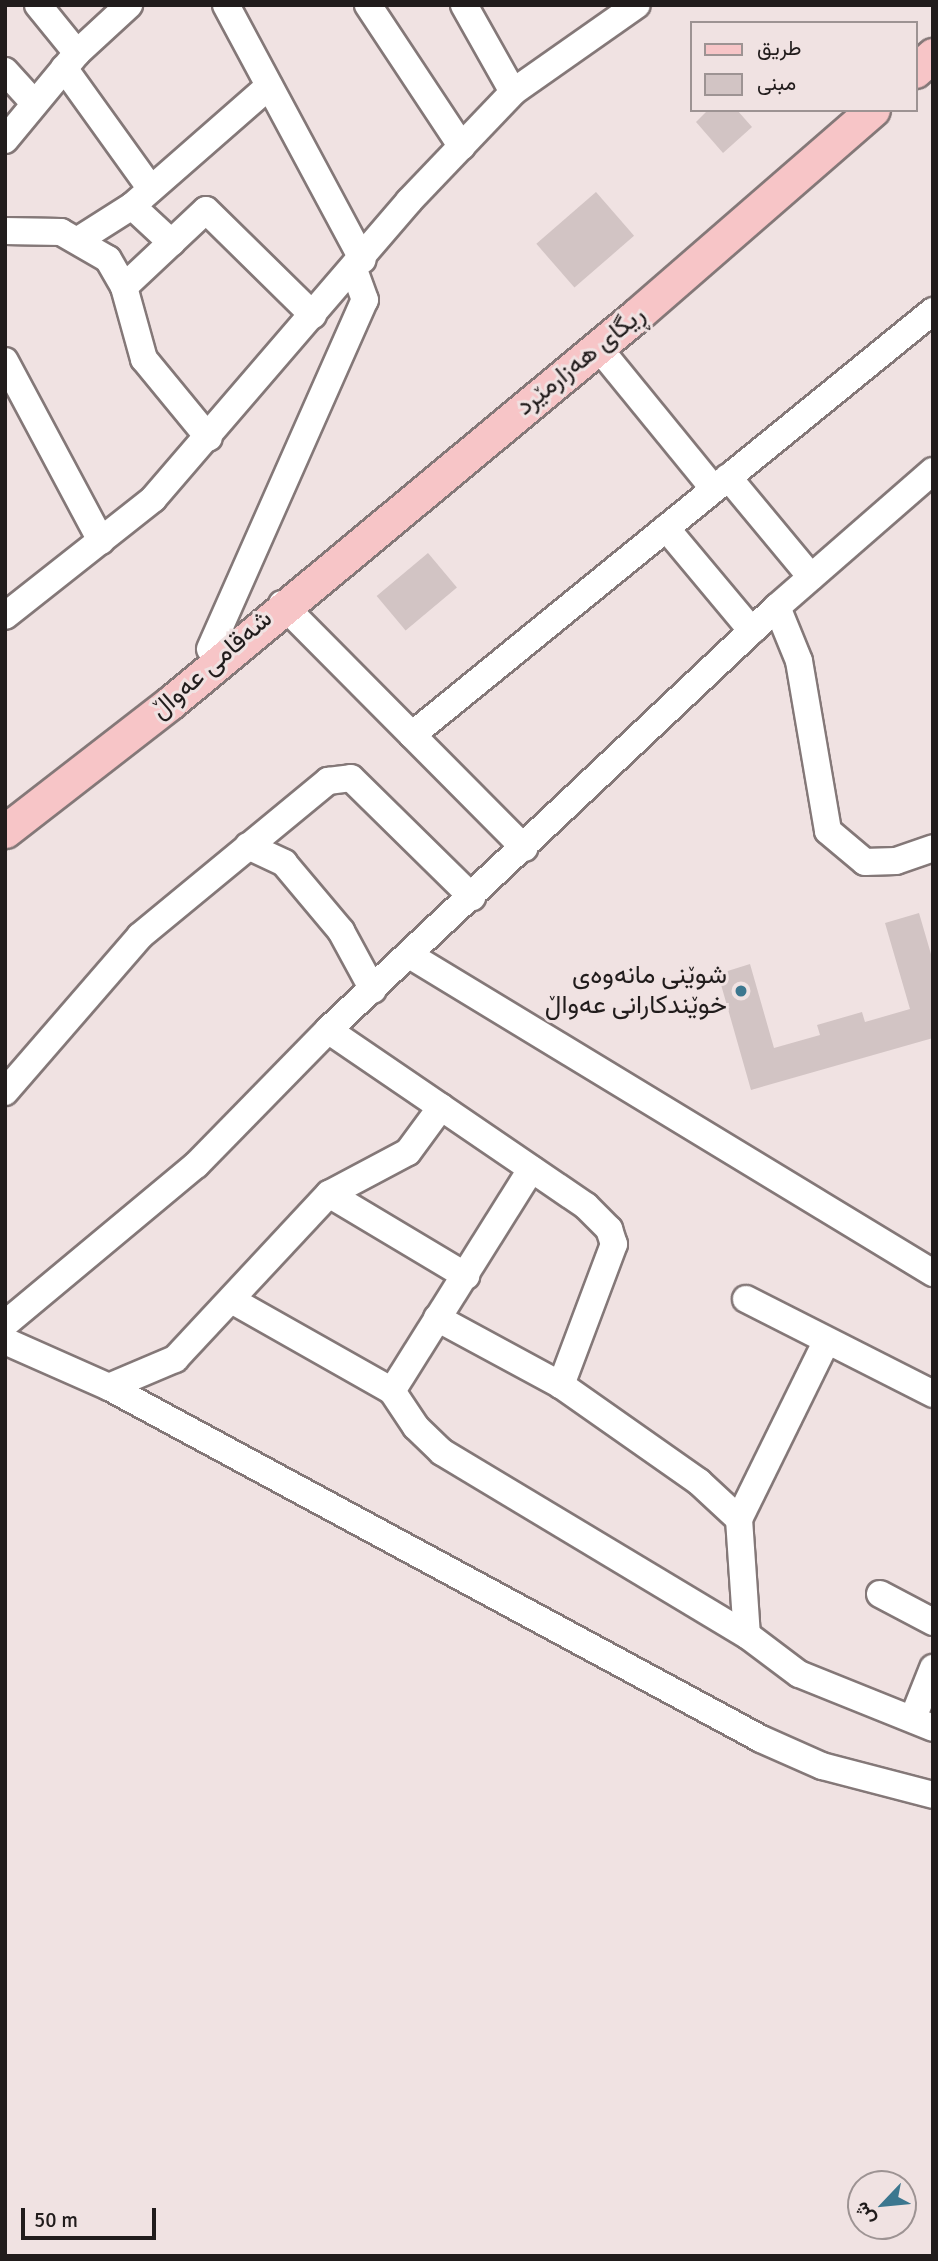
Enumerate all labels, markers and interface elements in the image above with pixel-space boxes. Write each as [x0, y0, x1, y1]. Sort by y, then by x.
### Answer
legend [690, 21, 917, 112]
text: طريق [757, 35, 802, 61]
text: مبنى [757, 70, 796, 96]
street label: ڕیگای هەزارمێرد [510, 299, 652, 423]
street label: شەقامی عەواڵ [145, 604, 279, 726]
place label: شوێنی مانەوەی خوێندکارانی عەواڵ [545, 960, 727, 1021]
marker: شوێنی مانەوەی خوێندکارانی عەواڵ [733, 983, 749, 999]
north arrow [847, 2170, 917, 2240]
scale bar [24, 2194, 159, 2238]
text: ش [849, 2198, 881, 2229]
text: 50 m [34, 2207, 78, 2233]

